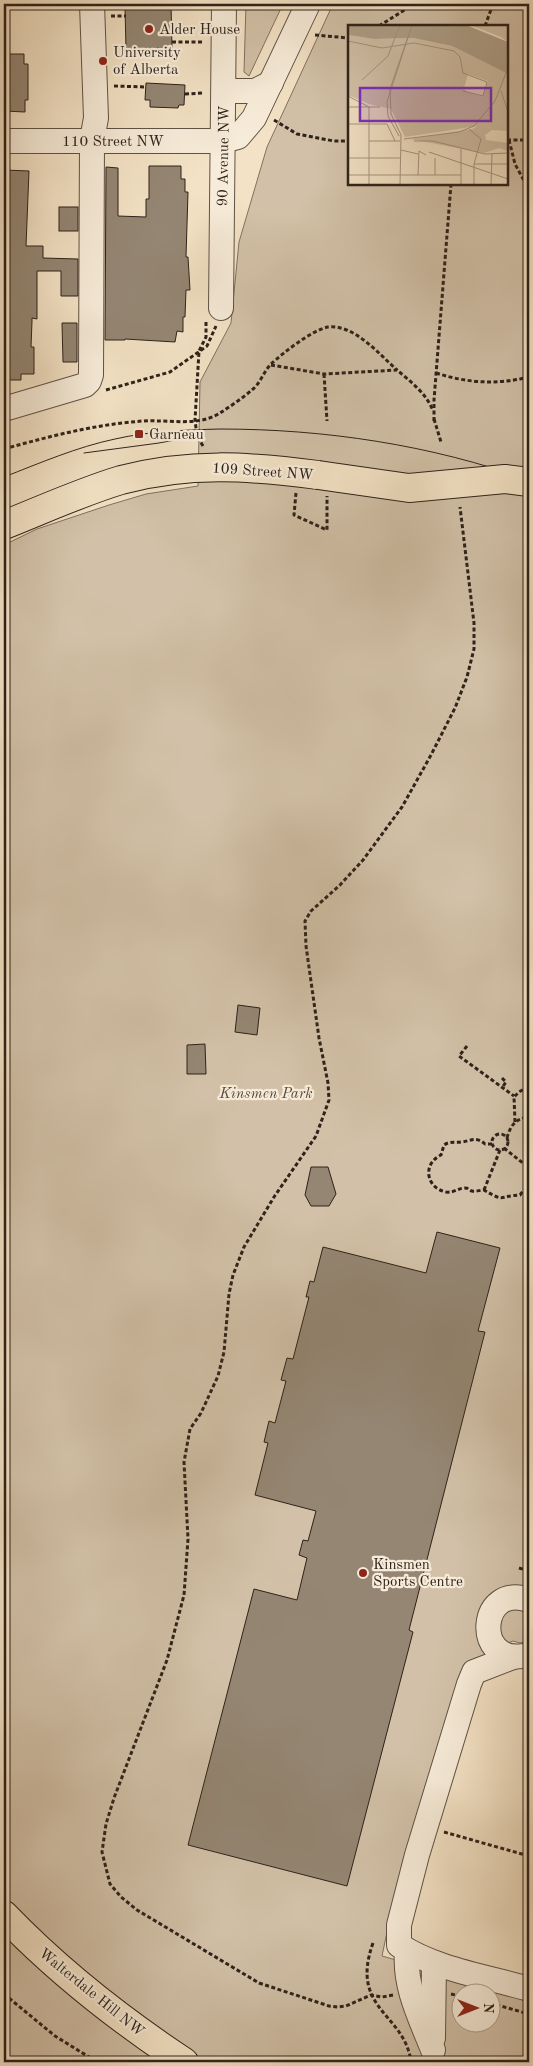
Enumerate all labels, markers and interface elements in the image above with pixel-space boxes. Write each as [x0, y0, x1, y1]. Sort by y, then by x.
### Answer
marker: Alder House [143, 23, 155, 35]
place label: Alder House [159, 23, 240, 38]
inset map [348, 25, 508, 185]
place label: University of Alberta [113, 46, 181, 78]
marker: University of Alberta [97, 55, 109, 67]
street label: 90 Avenue NW [216, 105, 233, 207]
street label: 110 Street NW [62, 135, 164, 150]
marker: Garneau [133, 428, 145, 440]
place label: Garneau [149, 428, 204, 443]
street label: 109 Street NW [212, 461, 314, 484]
park label: Kinsmen Park [218, 1087, 313, 1102]
place label: Kinsmen Sports Centre [373, 1558, 463, 1590]
marker: Kinsmen Sports Centre [357, 1567, 369, 1579]
street label: Walterdale Hill NW [36, 1946, 147, 2040]
north arrow [450, 1984, 500, 2034]
text: N [481, 2003, 495, 2014]

